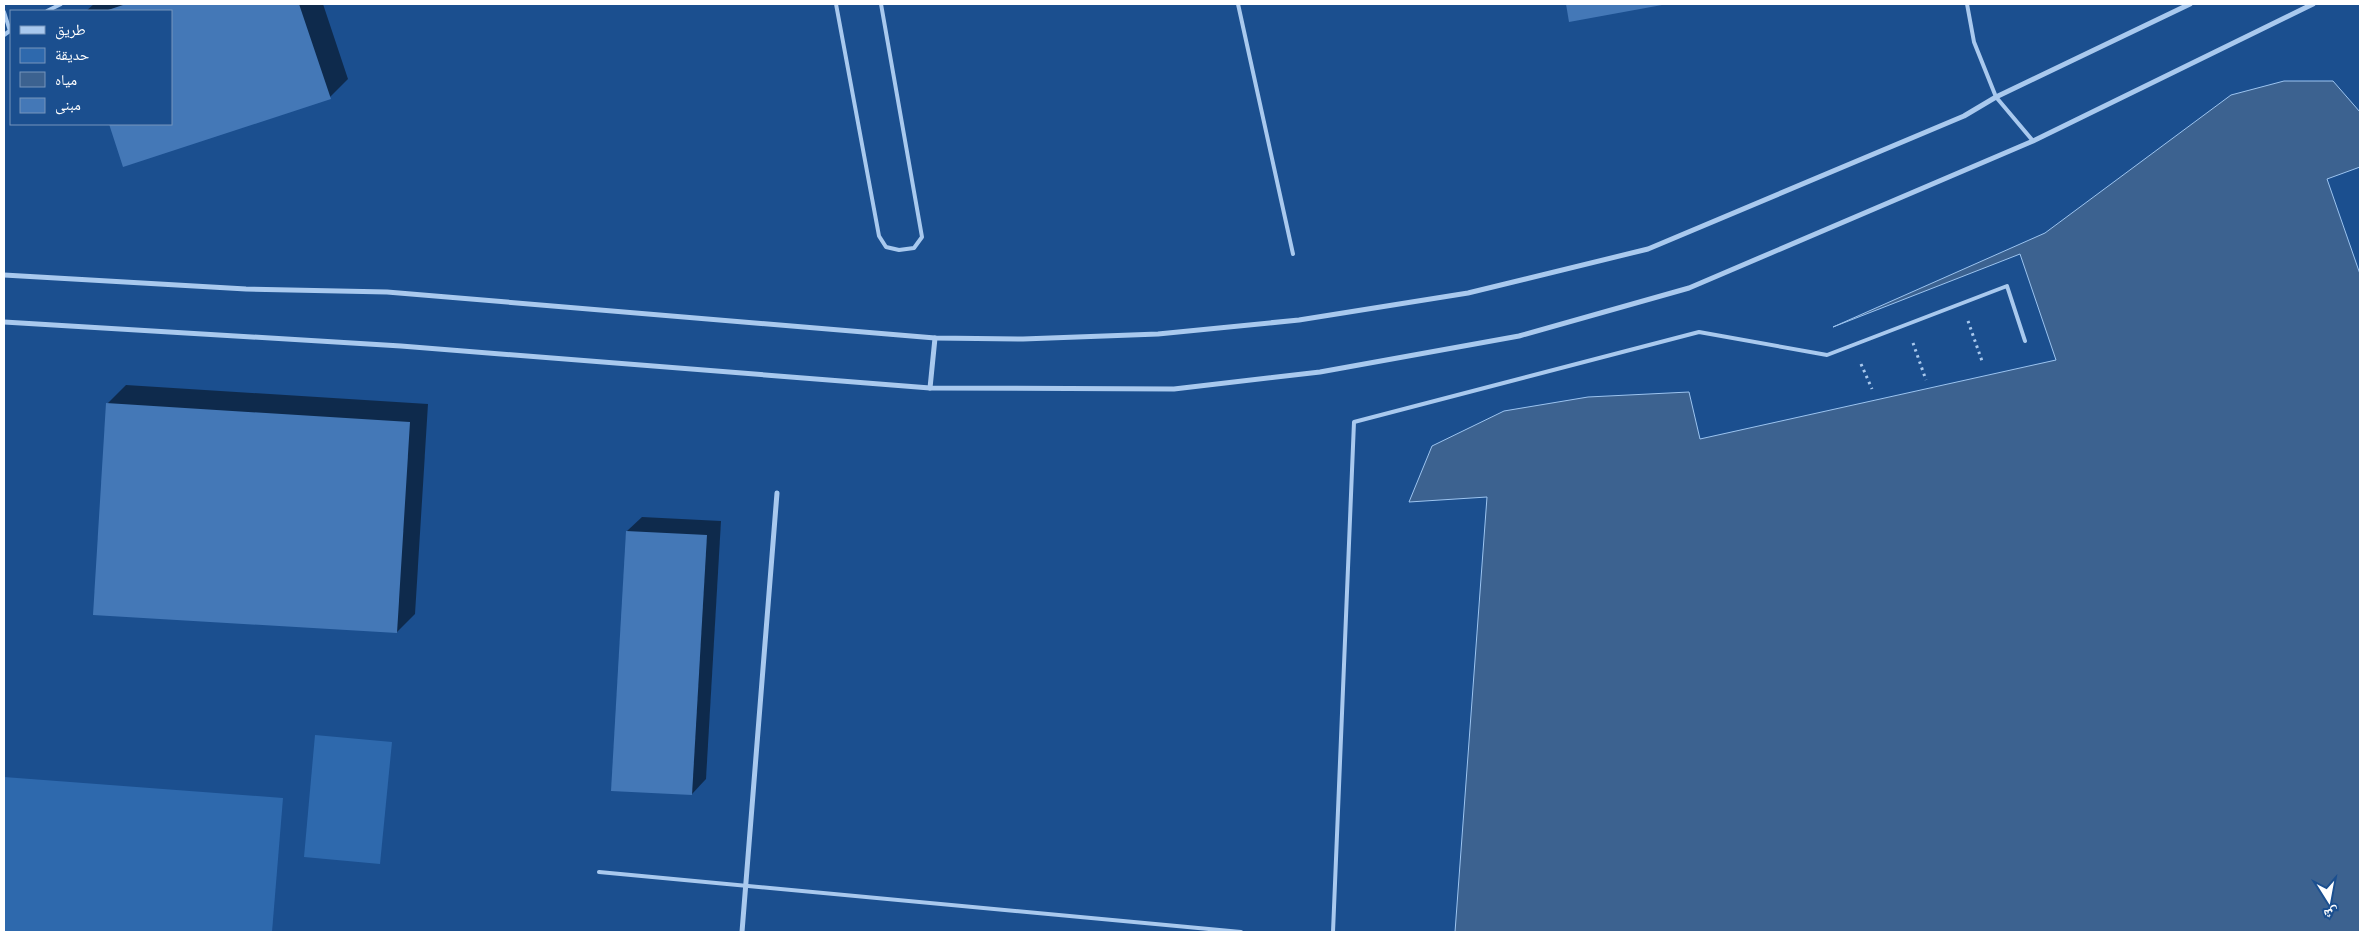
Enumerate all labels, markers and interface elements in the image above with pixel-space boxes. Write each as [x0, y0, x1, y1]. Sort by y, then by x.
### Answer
legend [10, 10, 172, 125]
text: طريق [55, 20, 86, 40]
text: حديقة [55, 45, 90, 64]
text: مياه [55, 70, 77, 89]
text: مبنى [55, 95, 81, 115]
north arrow [2304, 876, 2354, 926]
text: ش [2322, 904, 2340, 924]

